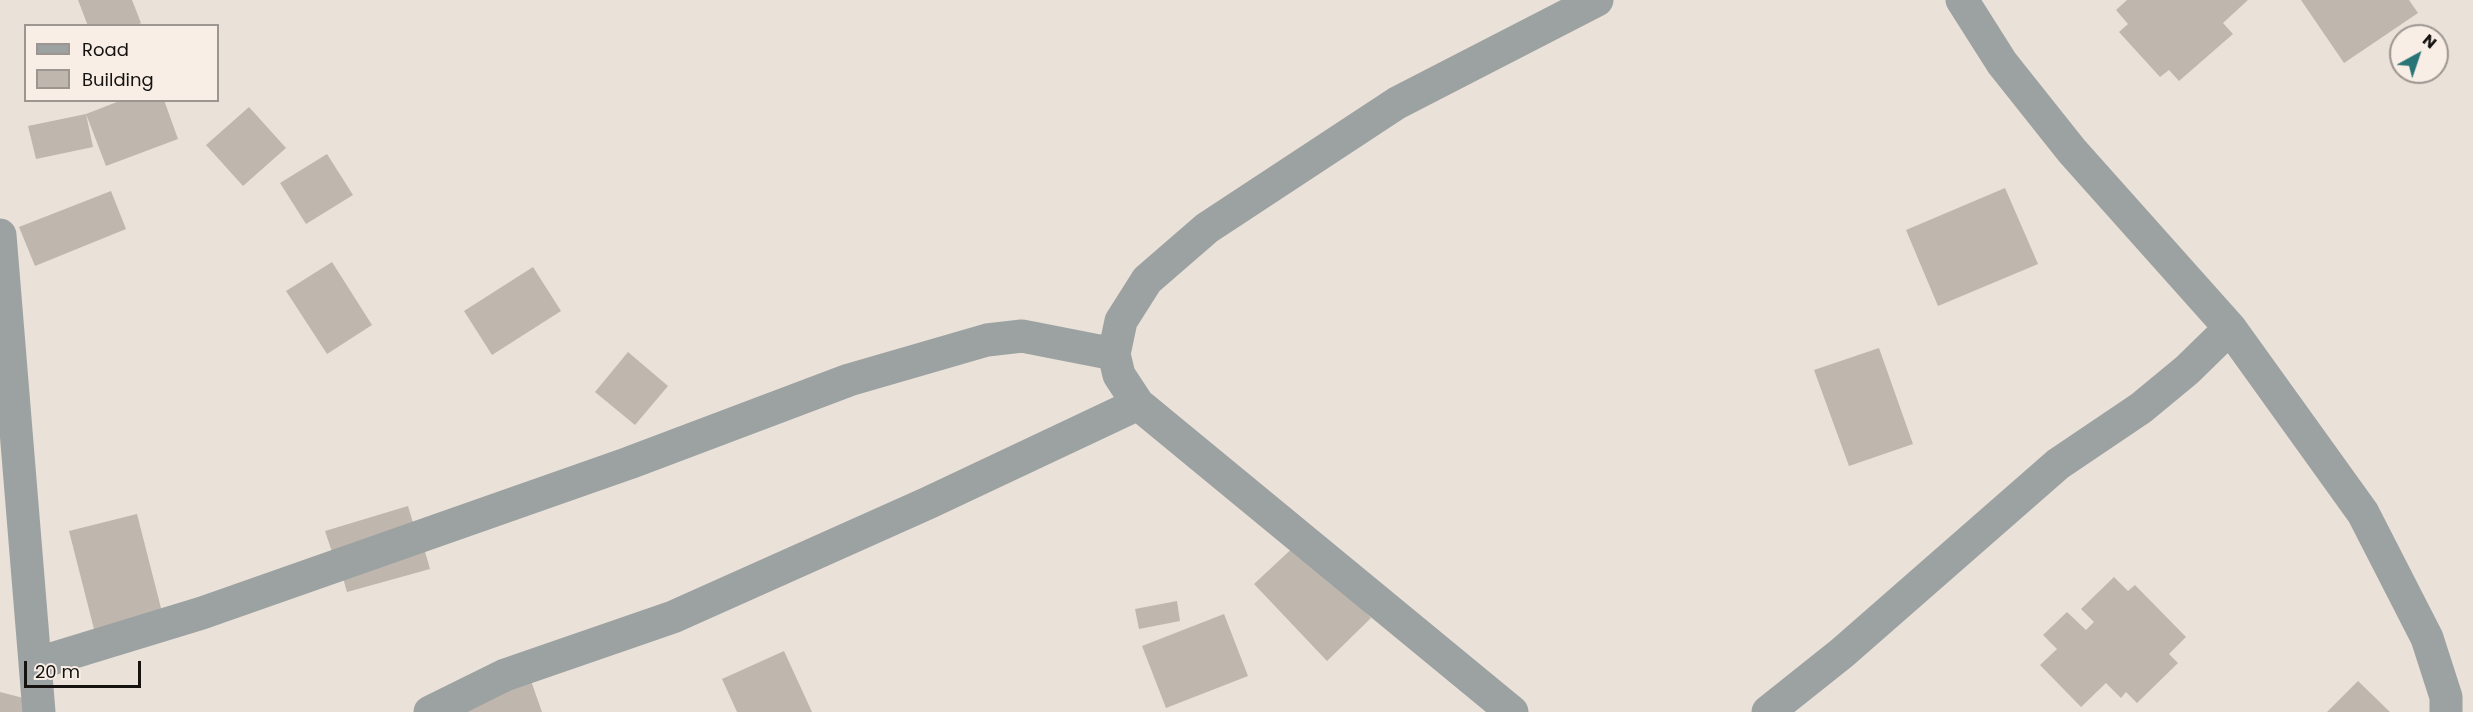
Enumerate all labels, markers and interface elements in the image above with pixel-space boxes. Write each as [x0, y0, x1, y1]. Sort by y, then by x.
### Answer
legend [24, 24, 219, 102]
north arrow [2389, 24, 2449, 84]
text: N [2418, 29, 2442, 54]
text: Road [82, 37, 129, 62]
text: Building [82, 67, 154, 92]
scale bar [27, 649, 144, 687]
text: 20 m [35, 659, 80, 684]

